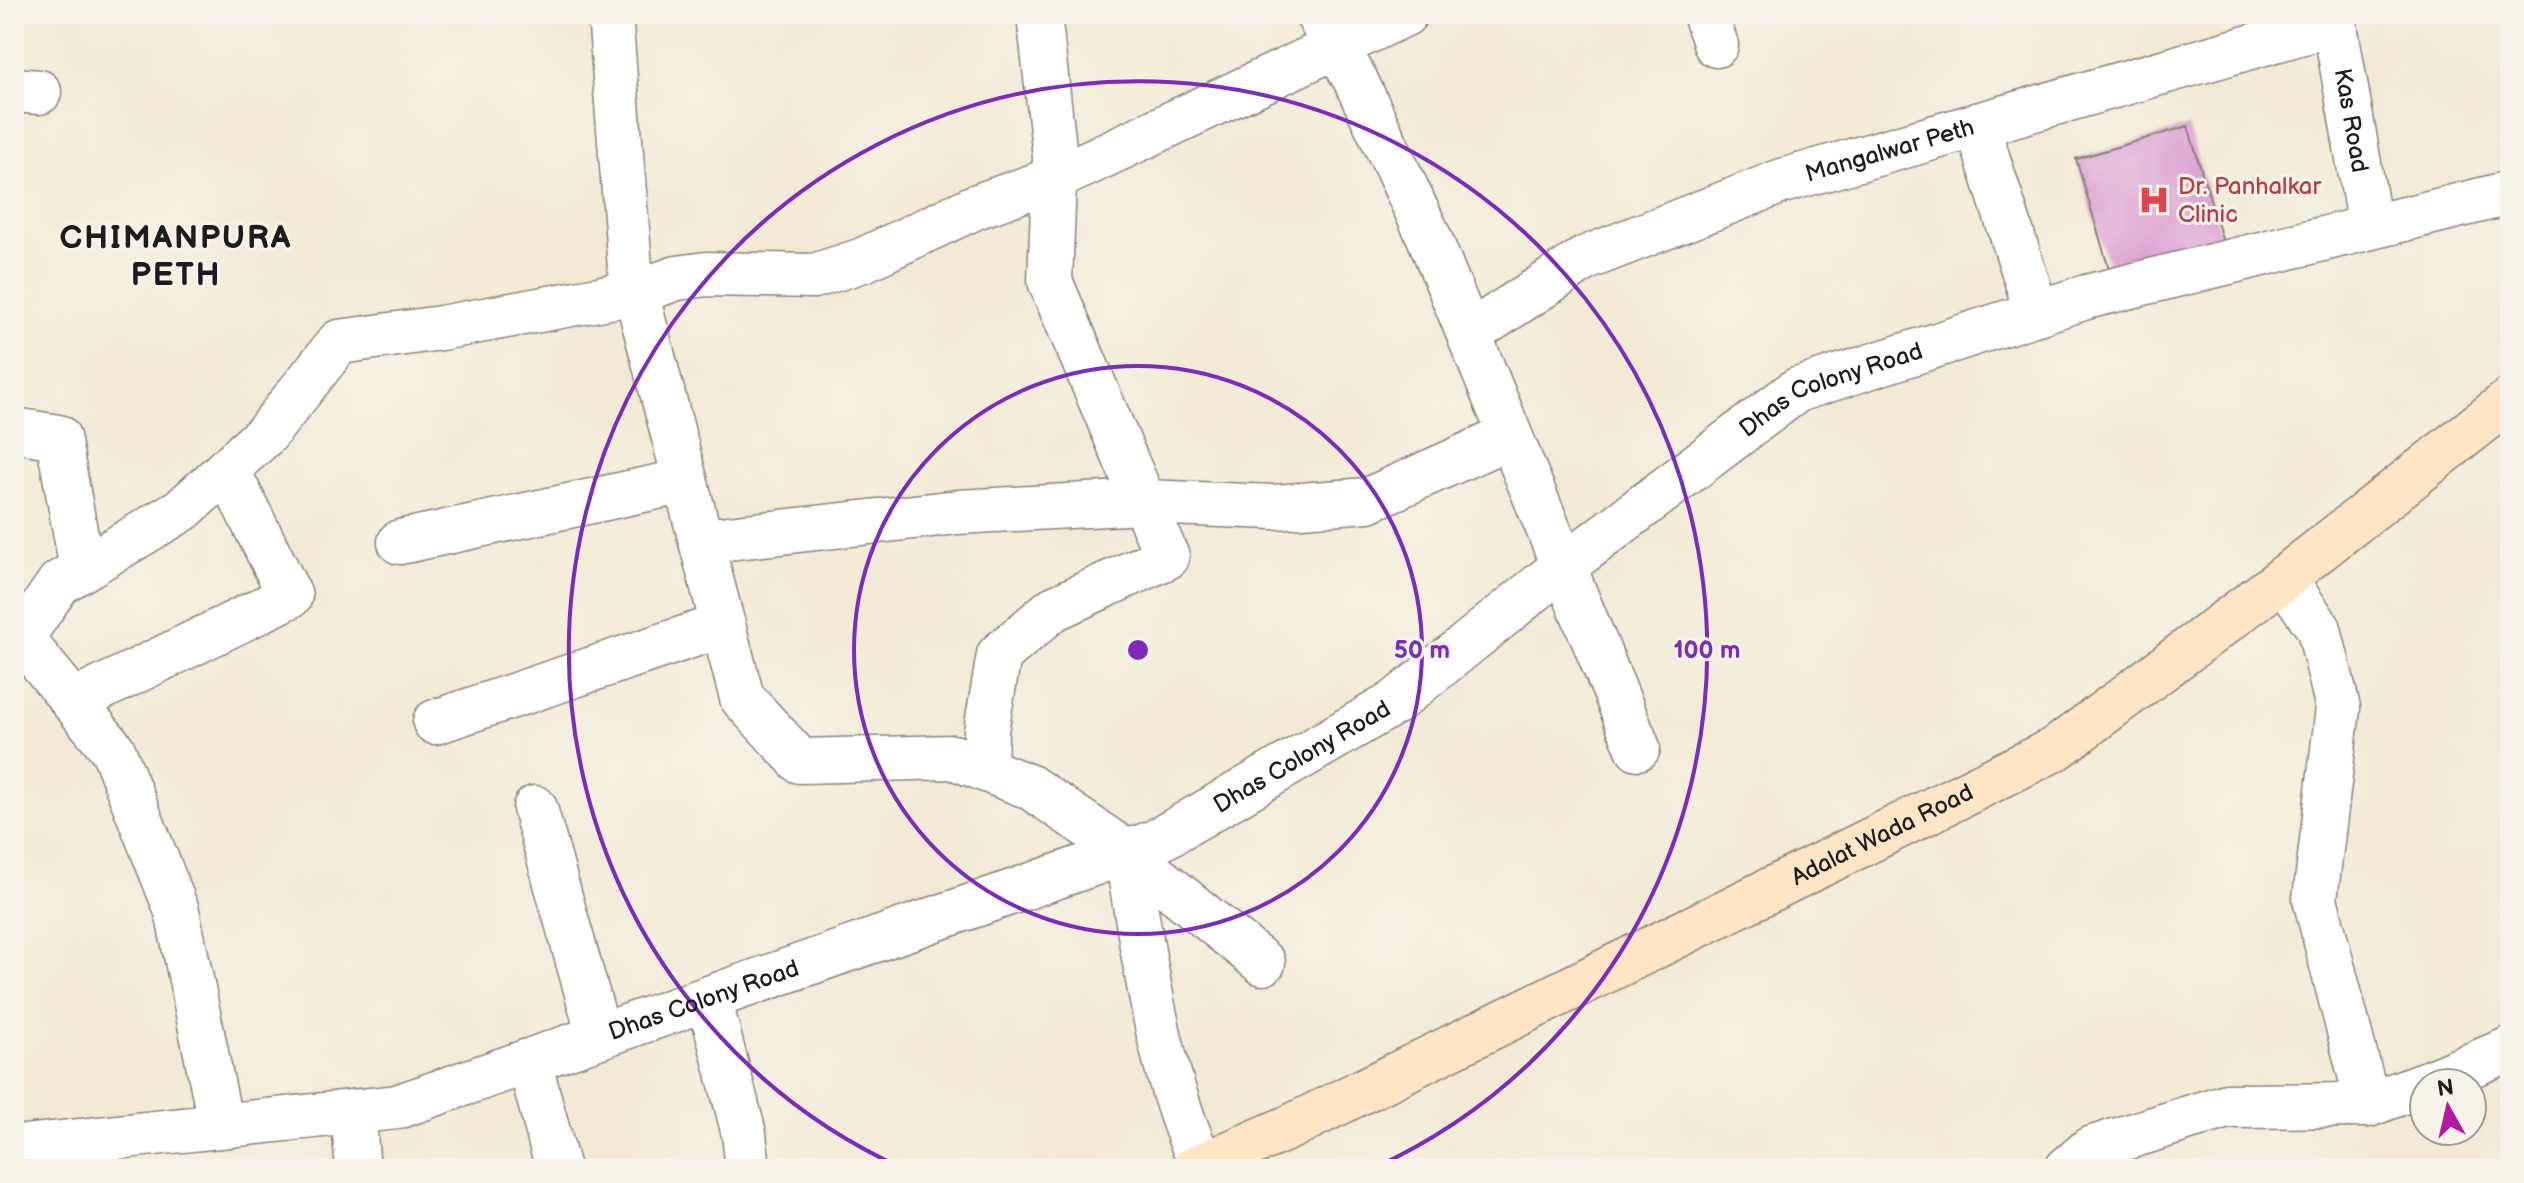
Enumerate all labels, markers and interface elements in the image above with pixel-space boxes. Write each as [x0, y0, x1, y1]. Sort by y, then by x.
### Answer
street label: Kas Road [2328, 66, 2374, 175]
street label: Mangalwar Peth [1802, 113, 1978, 189]
place label: Dr. Panhalkar Clinic [2178, 172, 2321, 229]
hospital icon: Dr. Panhalkar Clinic [2137, 183, 2171, 217]
district label: CHIMANPURA PETH [60, 219, 292, 295]
street label: Dhas Colony Road [1734, 337, 1926, 443]
centre of rings [1124, 636, 1152, 664]
text: 50 m [1394, 636, 1450, 665]
text: 100 m [1674, 636, 1740, 665]
street label: Dhas Colony Road [1208, 694, 1396, 820]
street label: Adalat Wada Road [1786, 778, 1978, 892]
street label: Dhas Colony Road [605, 954, 803, 1047]
north arrow [2408, 1067, 2488, 1147]
text: N [2435, 1074, 2455, 1103]

